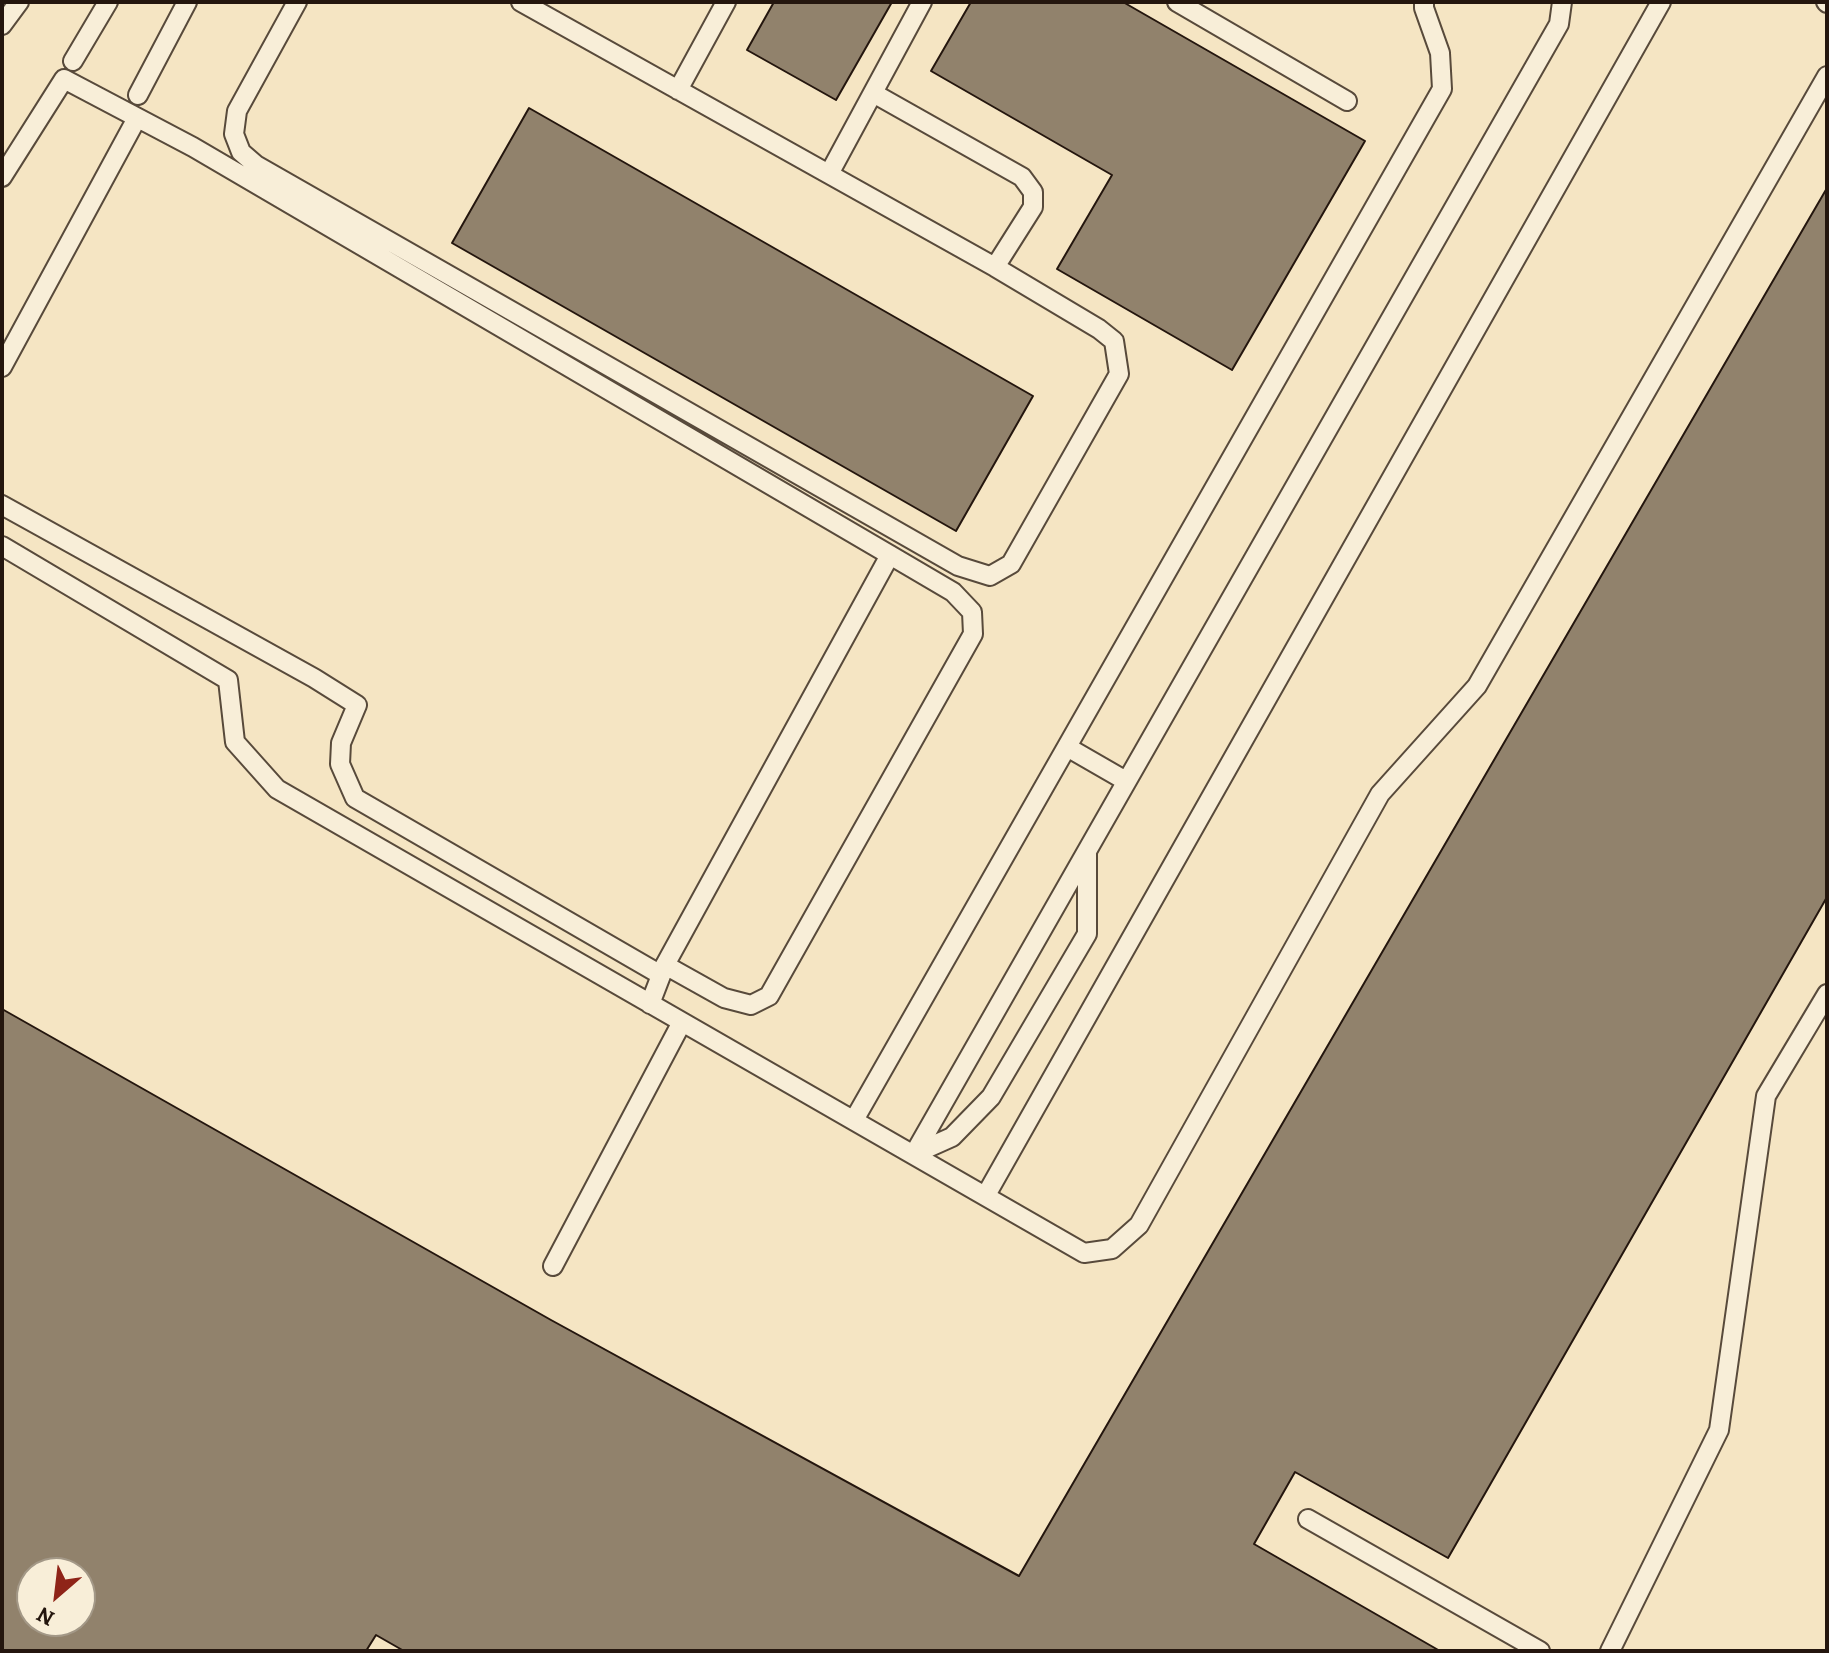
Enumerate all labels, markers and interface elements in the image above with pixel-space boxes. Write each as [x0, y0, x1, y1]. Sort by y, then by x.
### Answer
north arrow [16, 1557, 96, 1637]
text: N [32, 1599, 60, 1633]

